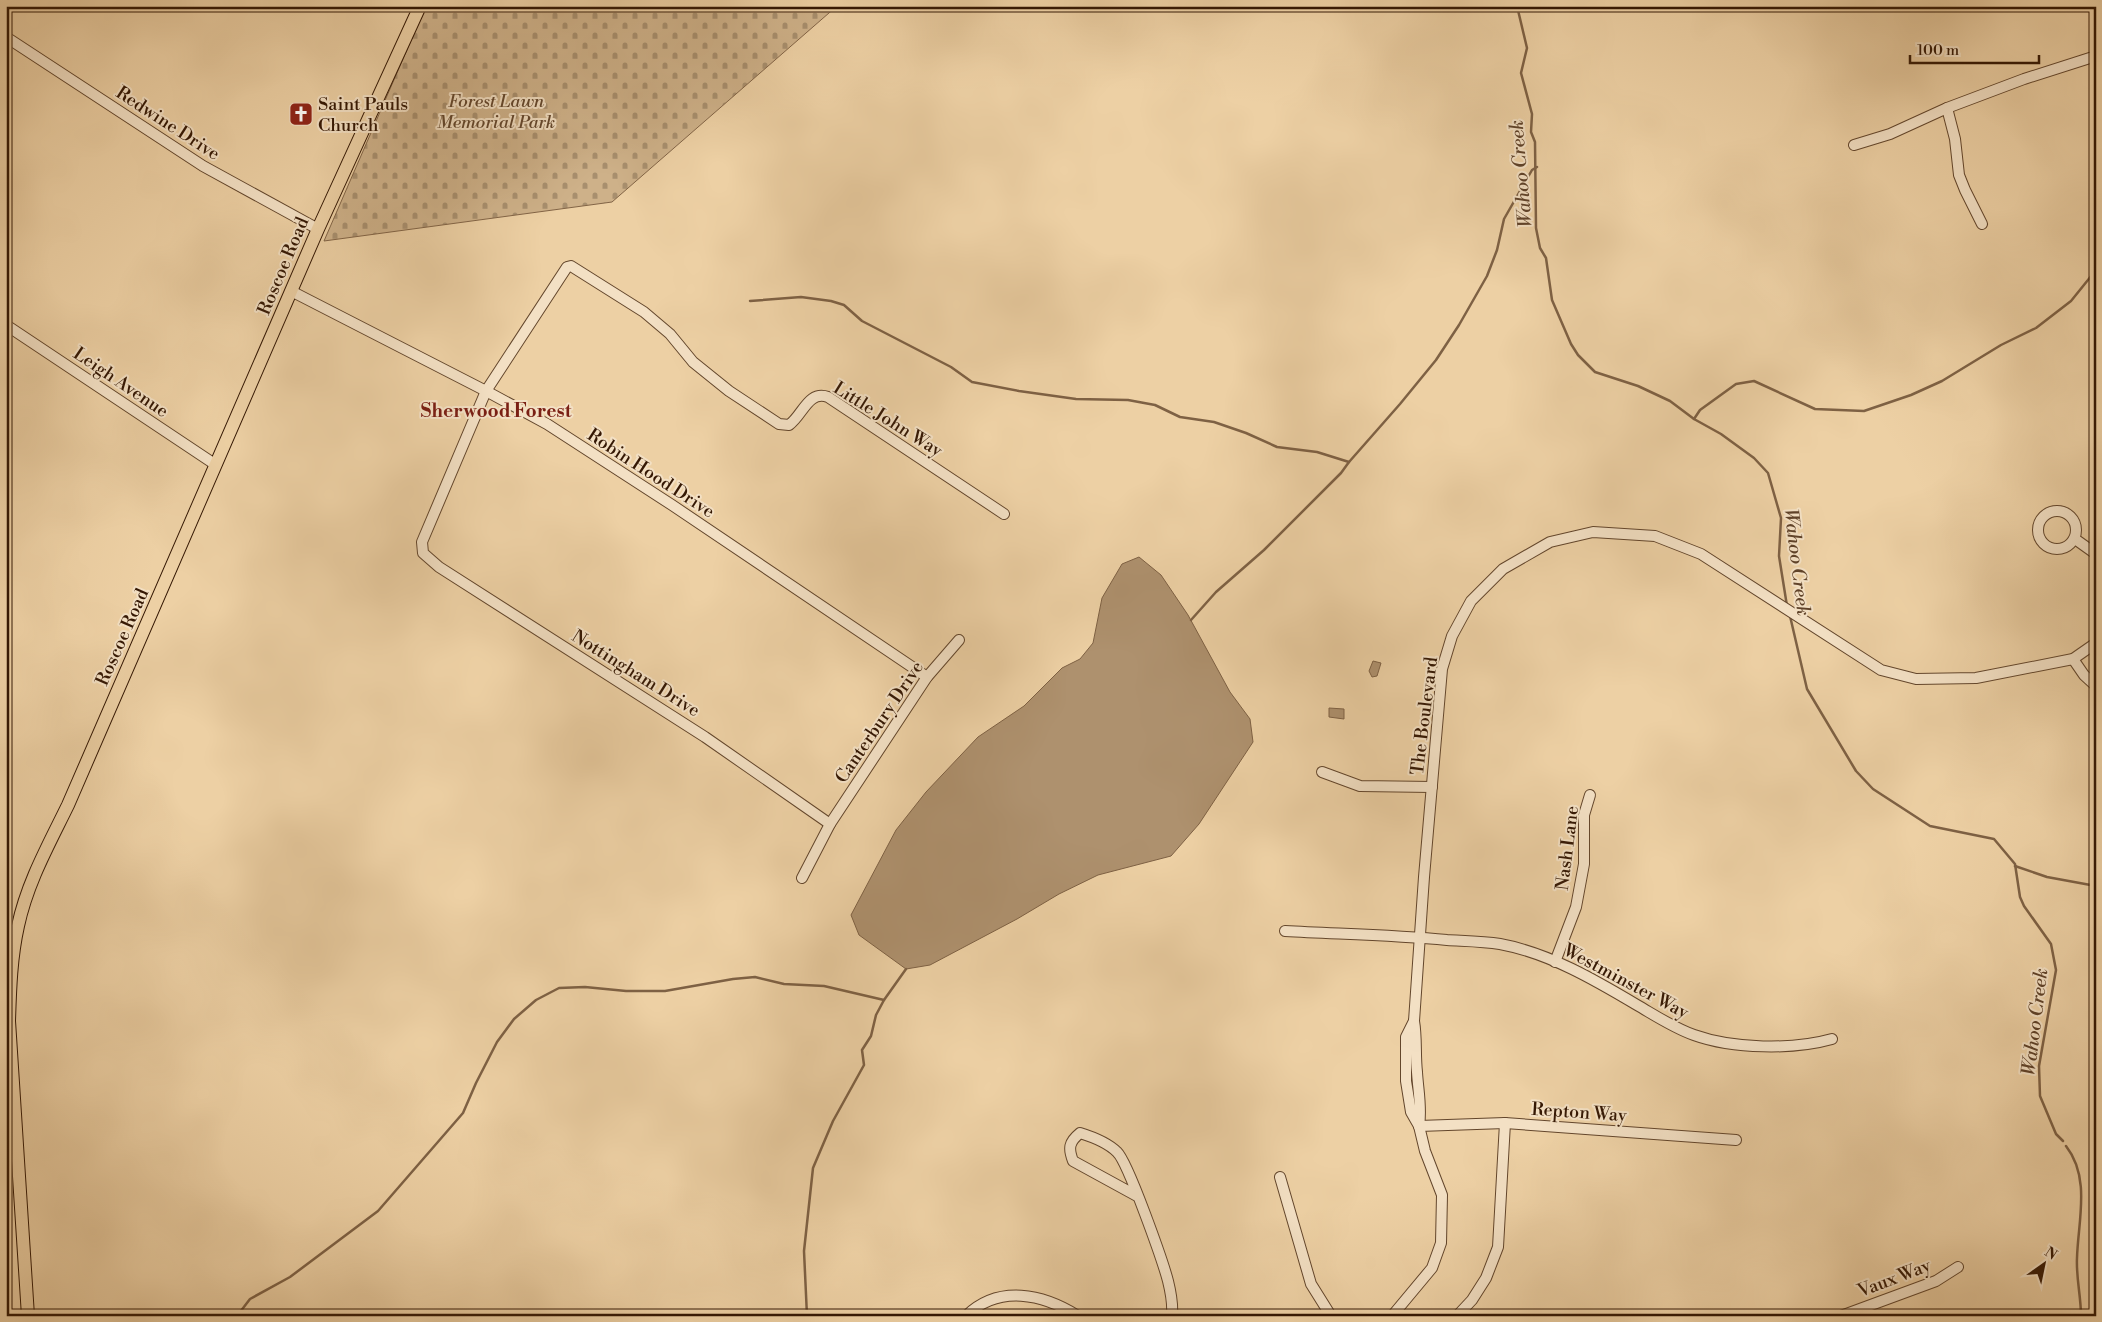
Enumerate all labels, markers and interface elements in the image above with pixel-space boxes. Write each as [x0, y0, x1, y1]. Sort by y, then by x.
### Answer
scale bar [1910, 32, 2038, 64]
text: 100 m [1917, 41, 1959, 60]
street label: Redwine Drive [111, 81, 224, 166]
park label: Forest Lawn Memorial Park [437, 90, 555, 134]
place label: Saint Pauls Church [318, 93, 408, 137]
church icon: Saint Pauls Church [288, 101, 314, 127]
water label: Wahoo Creek [1504, 119, 1538, 229]
street label: Roscoe Road [253, 213, 315, 319]
street label: Leigh Avenue [69, 342, 173, 423]
street label: Little John Way [829, 377, 947, 462]
district label: Sherwood Forest [420, 399, 572, 423]
street label: Robin Hood Drive [583, 424, 719, 523]
water label: Wahoo Creek [1779, 507, 1816, 617]
street label: Roscoe Road [91, 584, 154, 689]
street label: Nottingham Drive [567, 625, 704, 722]
street label: The Boulevard [1406, 655, 1443, 777]
street label: Canterbury Drive [830, 657, 929, 788]
street label: Nash Lane [1551, 804, 1584, 892]
street label: Westminster Way [1558, 938, 1693, 1024]
water label: Wahoo Creek [2017, 967, 2053, 1077]
street label: Repton Way [1531, 1098, 1628, 1127]
north arrow [2020, 1240, 2070, 1290]
text: N [2041, 1243, 2060, 1265]
street label: Vaux Way [1853, 1254, 1934, 1303]

